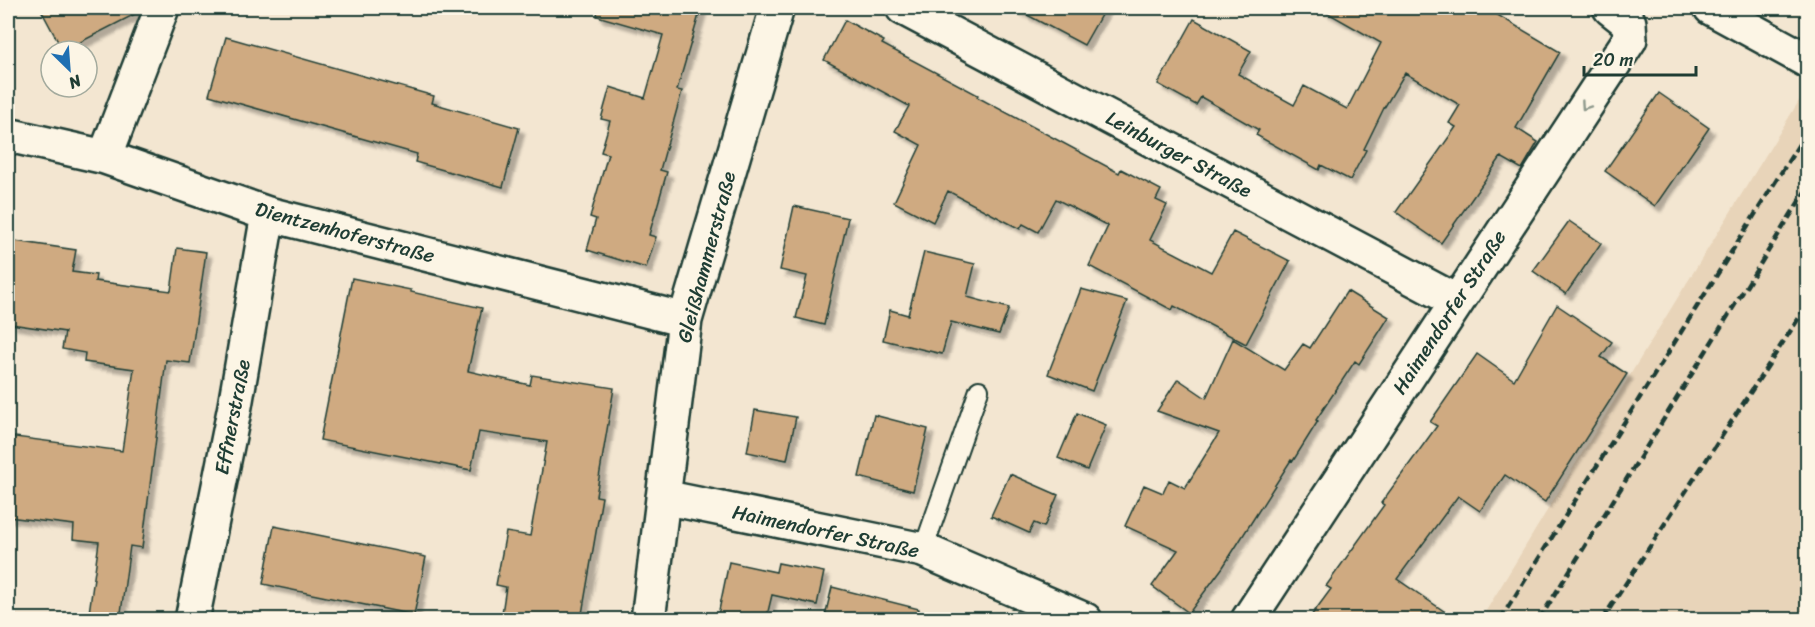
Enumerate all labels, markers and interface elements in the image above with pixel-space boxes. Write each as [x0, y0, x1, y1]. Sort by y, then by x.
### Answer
north arrow [39, 39, 99, 99]
scale bar [1584, 39, 1696, 77]
text: 20 m [1593, 44, 1633, 76]
text: N [63, 66, 87, 98]
one-way arrow [1581, 99, 1592, 110]
street label: Leinburger Straße [1099, 101, 1259, 208]
street label: Gleißhammerstraße [667, 167, 746, 347]
street label: Dientzenhoferstraße [251, 192, 439, 273]
street label: Haimendorfer Straße [1383, 223, 1516, 402]
street label: Effnerstraße [204, 356, 261, 478]
street label: Haimendorfer Straße [729, 495, 923, 568]

